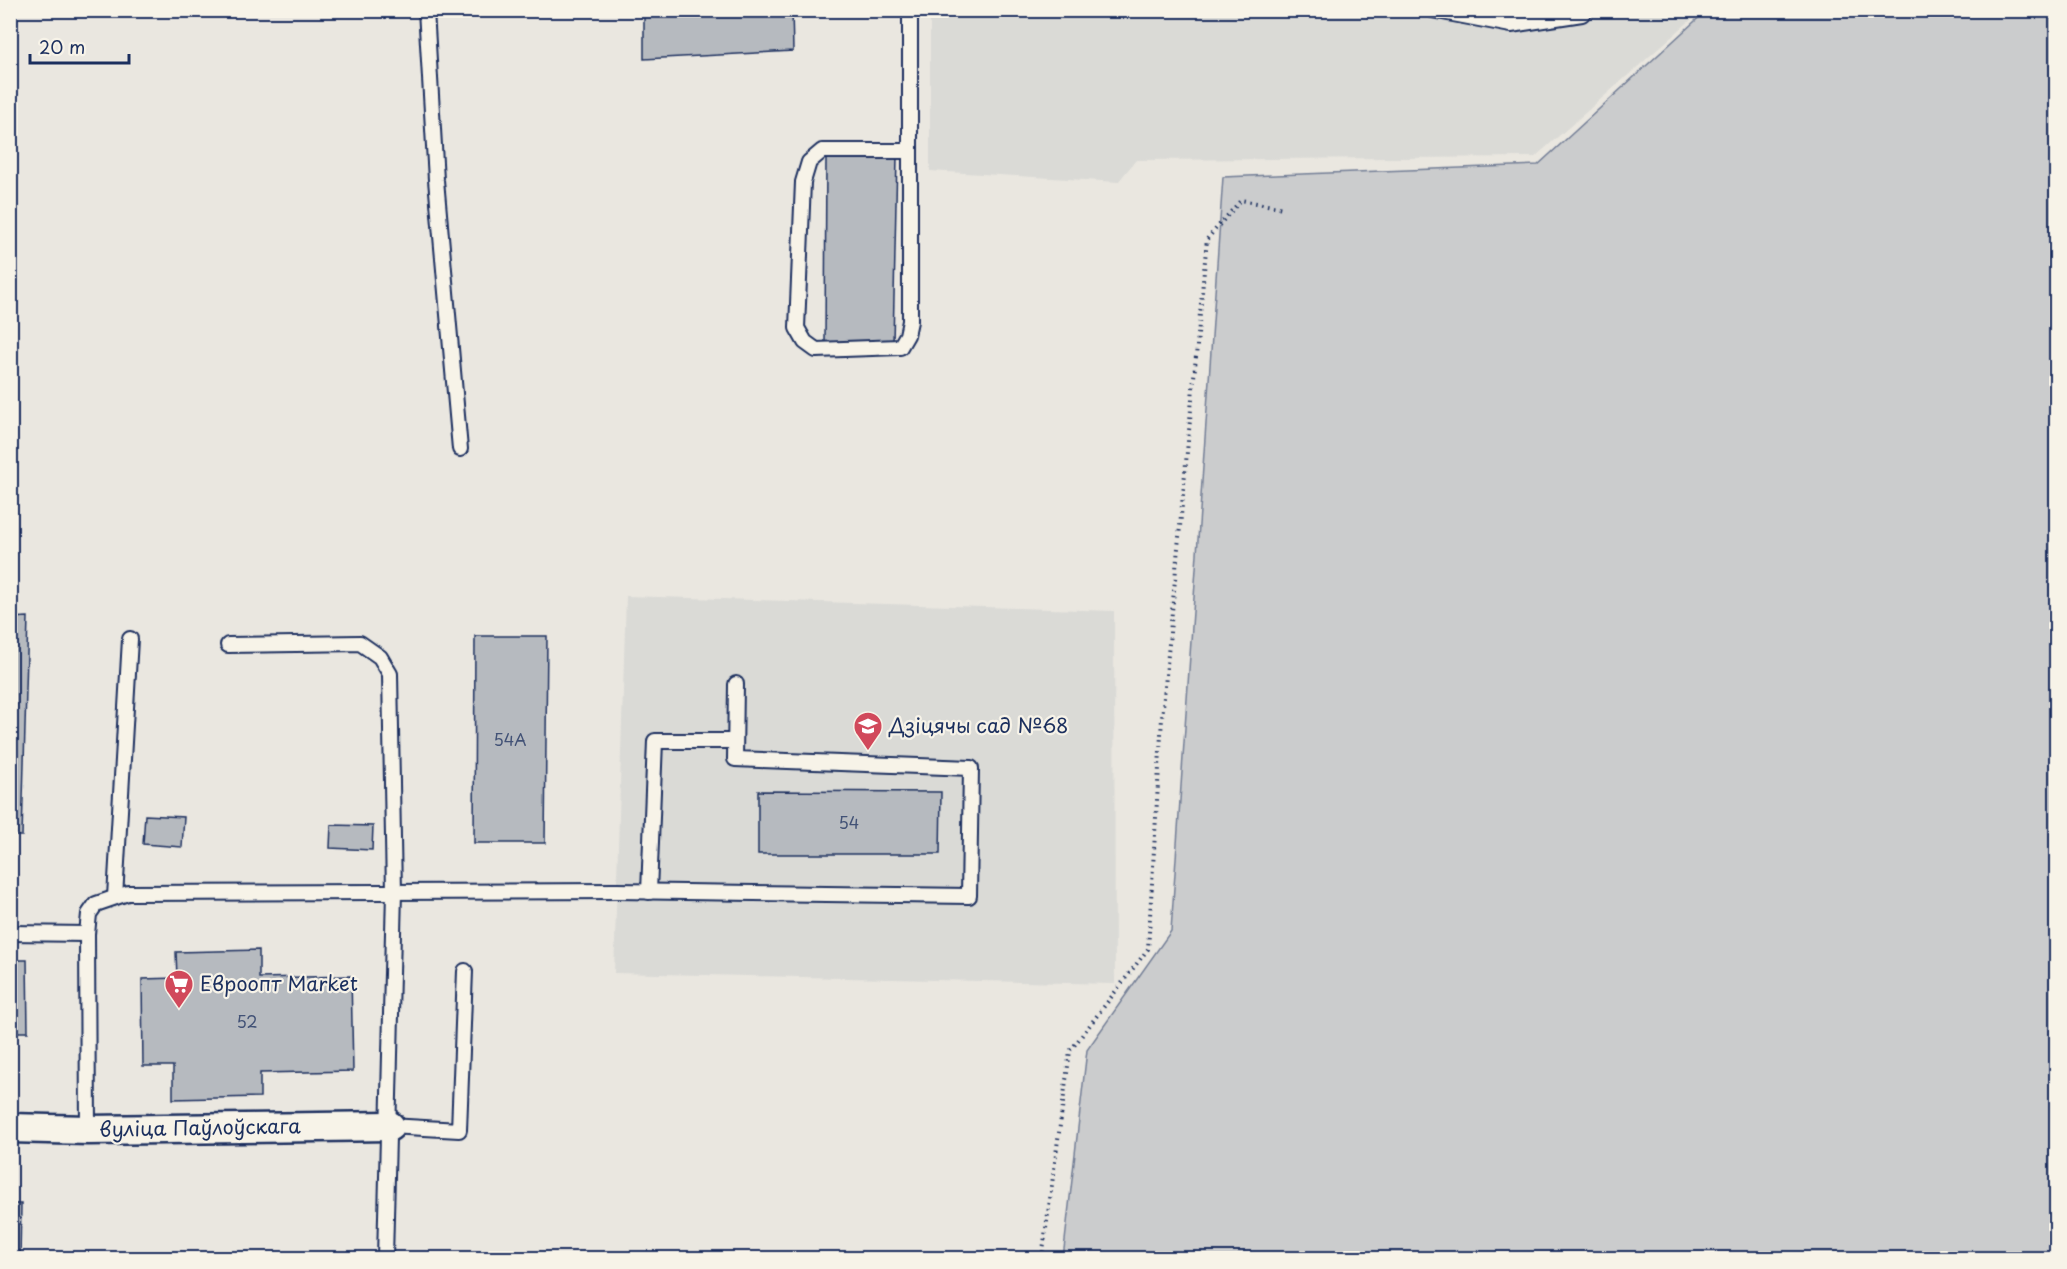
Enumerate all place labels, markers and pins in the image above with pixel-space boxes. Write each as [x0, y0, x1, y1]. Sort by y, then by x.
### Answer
school or university icon: Дзіцячы сад №68 [852, 710, 884, 752]
place label: Дзіцячы сад №68 [888, 710, 1069, 740]
supermarket icon: Евроопт Market [163, 968, 195, 1010]
place label: Евроопт Market [200, 968, 358, 998]

